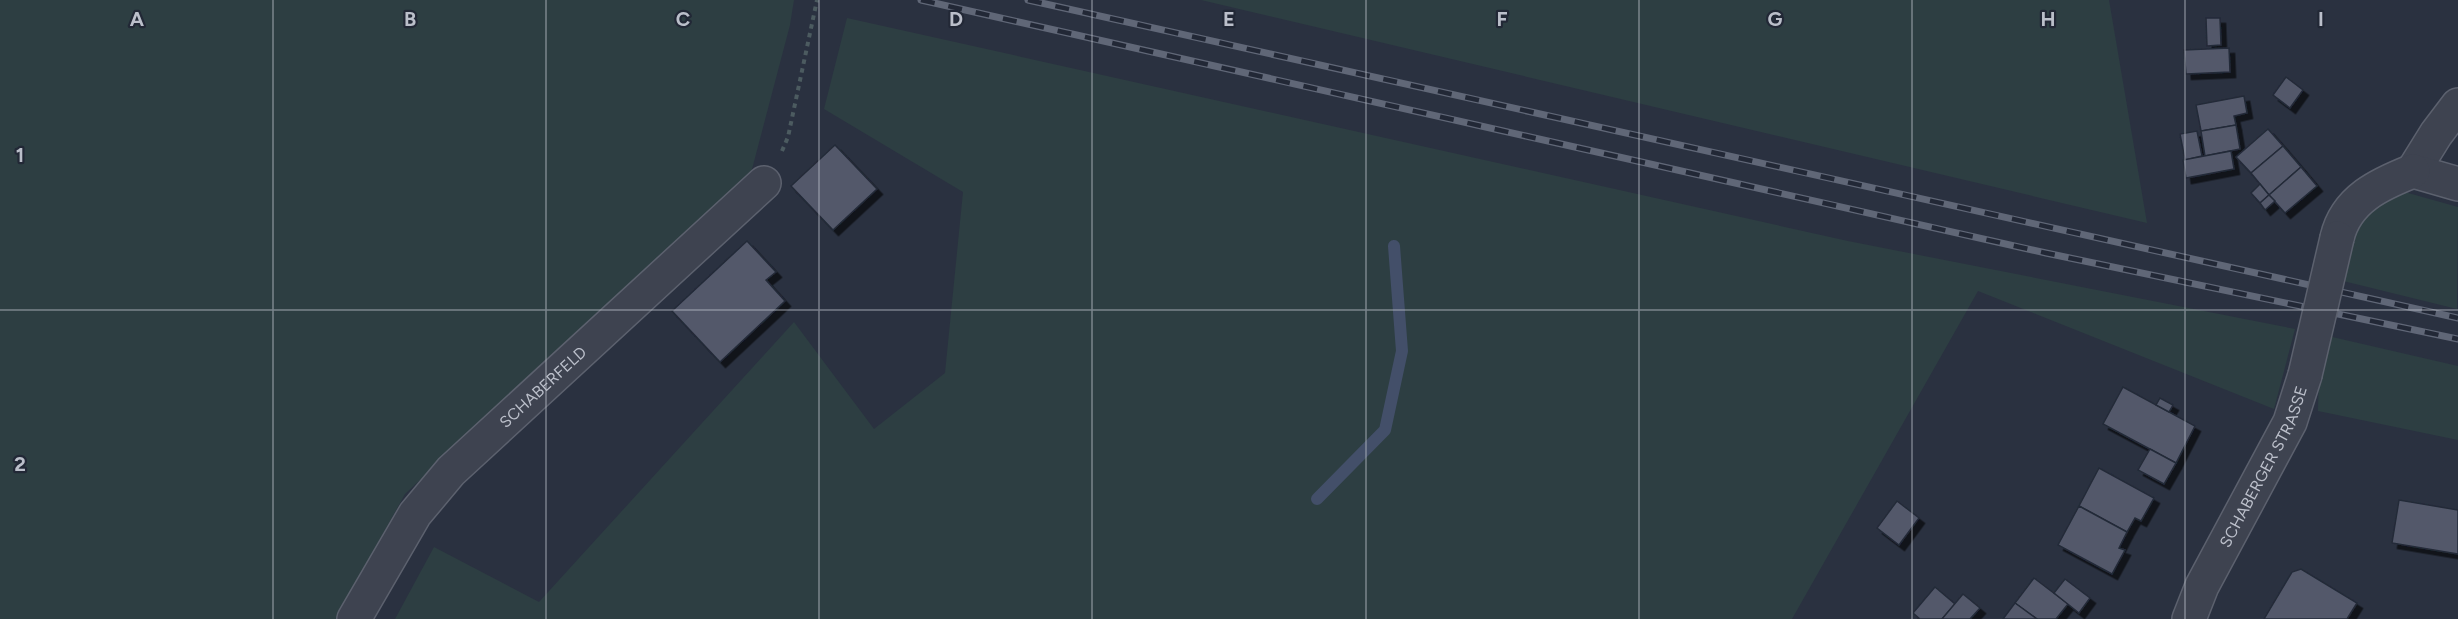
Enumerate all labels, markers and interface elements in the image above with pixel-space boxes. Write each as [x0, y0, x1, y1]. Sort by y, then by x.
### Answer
text: A [130, 7, 145, 31]
text: B [404, 7, 416, 31]
text: C [676, 7, 690, 31]
text: D [949, 7, 963, 31]
text: E [1223, 7, 1235, 31]
text: F [1496, 7, 1508, 31]
text: G [1768, 7, 1783, 31]
text: H [2041, 7, 2056, 31]
text: I [2318, 7, 2324, 31]
text: 1 [16, 143, 24, 167]
street label: SCHABERFELD [495, 342, 590, 431]
street label: SCHABERGER STRASSE [2215, 384, 2310, 550]
text: 2 [14, 452, 26, 476]

